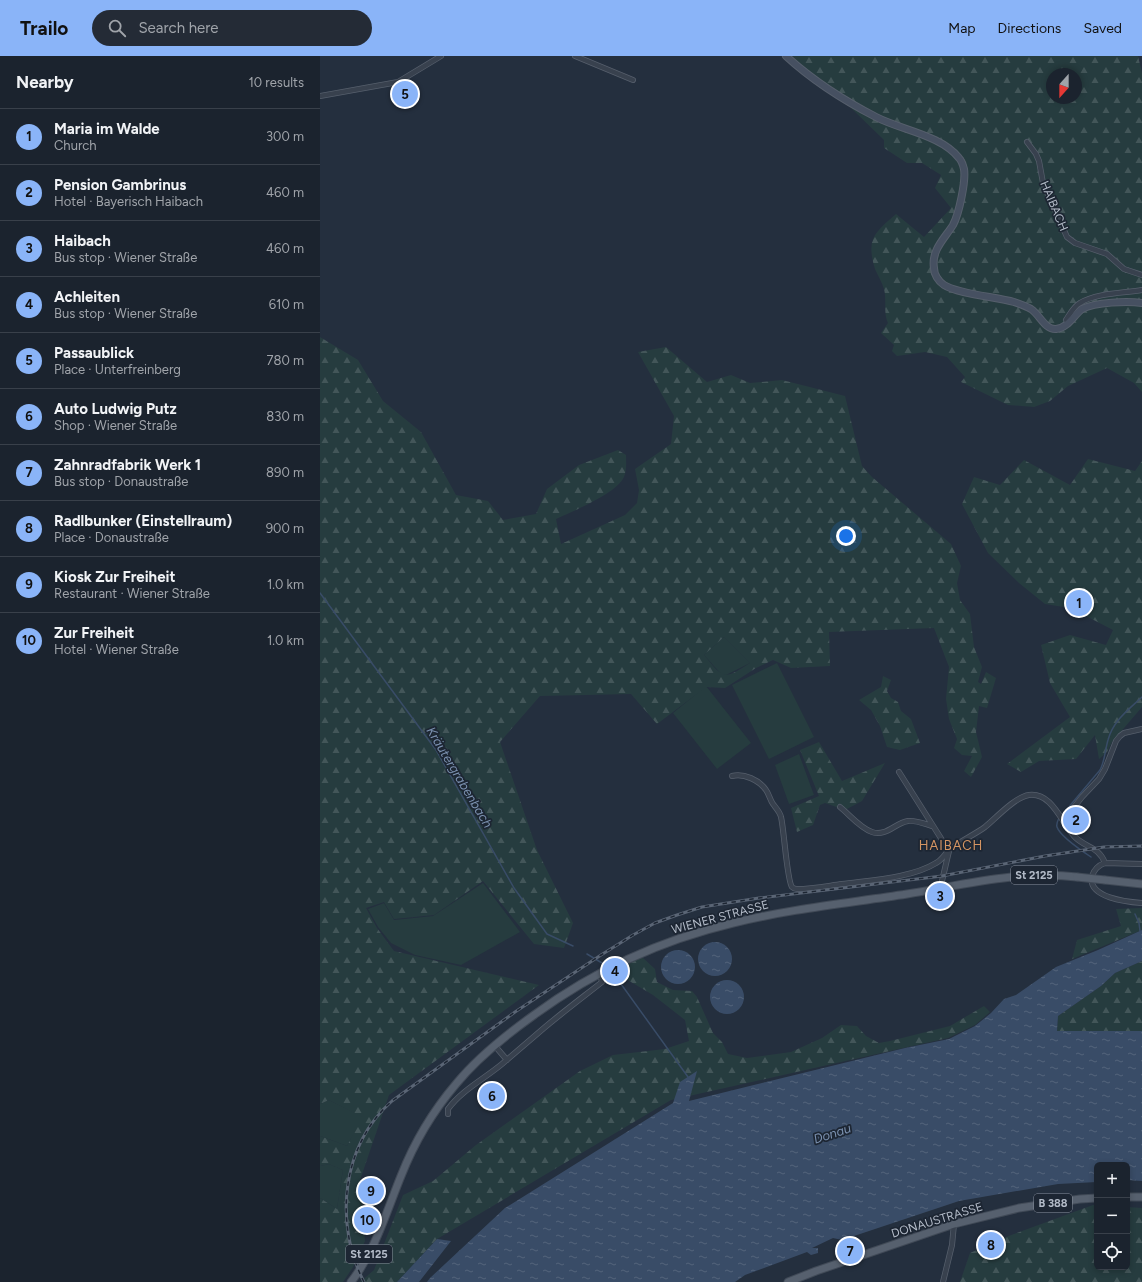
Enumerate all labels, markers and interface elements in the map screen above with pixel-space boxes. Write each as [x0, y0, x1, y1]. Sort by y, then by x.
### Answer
search box [92, 10, 372, 46]
text: Trailo [20, 17, 68, 40]
icon: search [106, 17, 128, 39]
text: Search here [138, 19, 219, 37]
text: Map [948, 20, 976, 37]
text: Directions [998, 20, 1061, 37]
text: Saved [1083, 20, 1122, 37]
north arrow [1046, 68, 1082, 104]
text: Nearby [16, 72, 74, 92]
text: 10 results [248, 75, 304, 90]
pin: 5 [392, 79, 418, 109]
text: Maria im Walde [54, 120, 160, 138]
text: 1 [26, 129, 32, 144]
text: 300 m [266, 129, 304, 144]
text: Church [54, 138, 97, 153]
text: Pension Gambrinus [54, 176, 186, 194]
street label: HAIBACH [1037, 179, 1071, 233]
text: 2 [25, 185, 33, 200]
text: 460 m [266, 185, 304, 200]
text: Hotel · Bayerisch Haibach [54, 194, 203, 209]
text: Haibach [54, 232, 111, 250]
text: 3 [25, 241, 33, 256]
text: 460 m [266, 241, 304, 256]
text: Bus stop · Wiener Straße [54, 250, 197, 265]
text: Achleiten [54, 288, 120, 306]
text: 4 [25, 297, 33, 312]
text: 610 m [269, 297, 304, 312]
text: Bus stop · Wiener Straße [54, 306, 197, 321]
text: Passaublick [54, 344, 134, 362]
text: 5 [25, 353, 33, 368]
text: 780 m [266, 353, 304, 368]
text: Place · Unterfreinberg [54, 362, 181, 377]
text: Auto Ludwig Putz [54, 400, 177, 418]
text: 6 [25, 409, 33, 424]
text: 830 m [266, 409, 304, 424]
text: Shop · Wiener Straße [54, 418, 177, 433]
text: Zahnradfabrik Werk 1 [54, 456, 201, 474]
text: 7 [25, 465, 33, 480]
text: 890 m [266, 465, 304, 480]
text: Bus stop · Donaustraße [54, 474, 188, 489]
text: Radlbunker (Einstellraum) [54, 512, 232, 530]
text: 8 [25, 521, 33, 536]
text: 900 m [266, 521, 304, 536]
your location [836, 526, 856, 546]
text: Place · Donaustraße [54, 530, 169, 545]
text: Kiosk Zur Freiheit [54, 568, 175, 586]
text: 9 [25, 577, 33, 592]
text: 1.0 km [267, 577, 304, 592]
text: Restaurant · Wiener Straße [54, 586, 210, 601]
pin: 1 [1066, 588, 1092, 618]
text: Zur Freiheit [54, 624, 134, 642]
text: 10 [22, 633, 36, 648]
text: 1.0 km [267, 633, 304, 648]
text: Hotel · Wiener Straße [54, 642, 179, 657]
water label: Kräutergrabenbach [424, 724, 496, 830]
pin: 2 [1063, 805, 1089, 835]
district label: HAIBACH [919, 838, 983, 853]
road number: St 2125 [1011, 866, 1057, 884]
pin: 3 [927, 881, 953, 911]
street label: WIENER STRASSE [670, 897, 770, 937]
pin: 4 [602, 956, 628, 986]
pin: 6 [479, 1081, 505, 1111]
water label: Donau [811, 1120, 853, 1147]
map controls [1094, 1162, 1130, 1270]
button: + [1094, 1162, 1130, 1198]
pin: 9 [358, 1176, 384, 1206]
road number: B 388 [1034, 1194, 1072, 1212]
button: − [1094, 1198, 1130, 1234]
street label: DONAUSTRASSE [890, 1199, 984, 1241]
pin: 10 [354, 1205, 380, 1235]
pin: 8 [978, 1230, 1004, 1260]
button: locate [1094, 1234, 1130, 1270]
pin: 7 [837, 1236, 863, 1266]
road number: St 2125 [346, 1245, 392, 1263]

